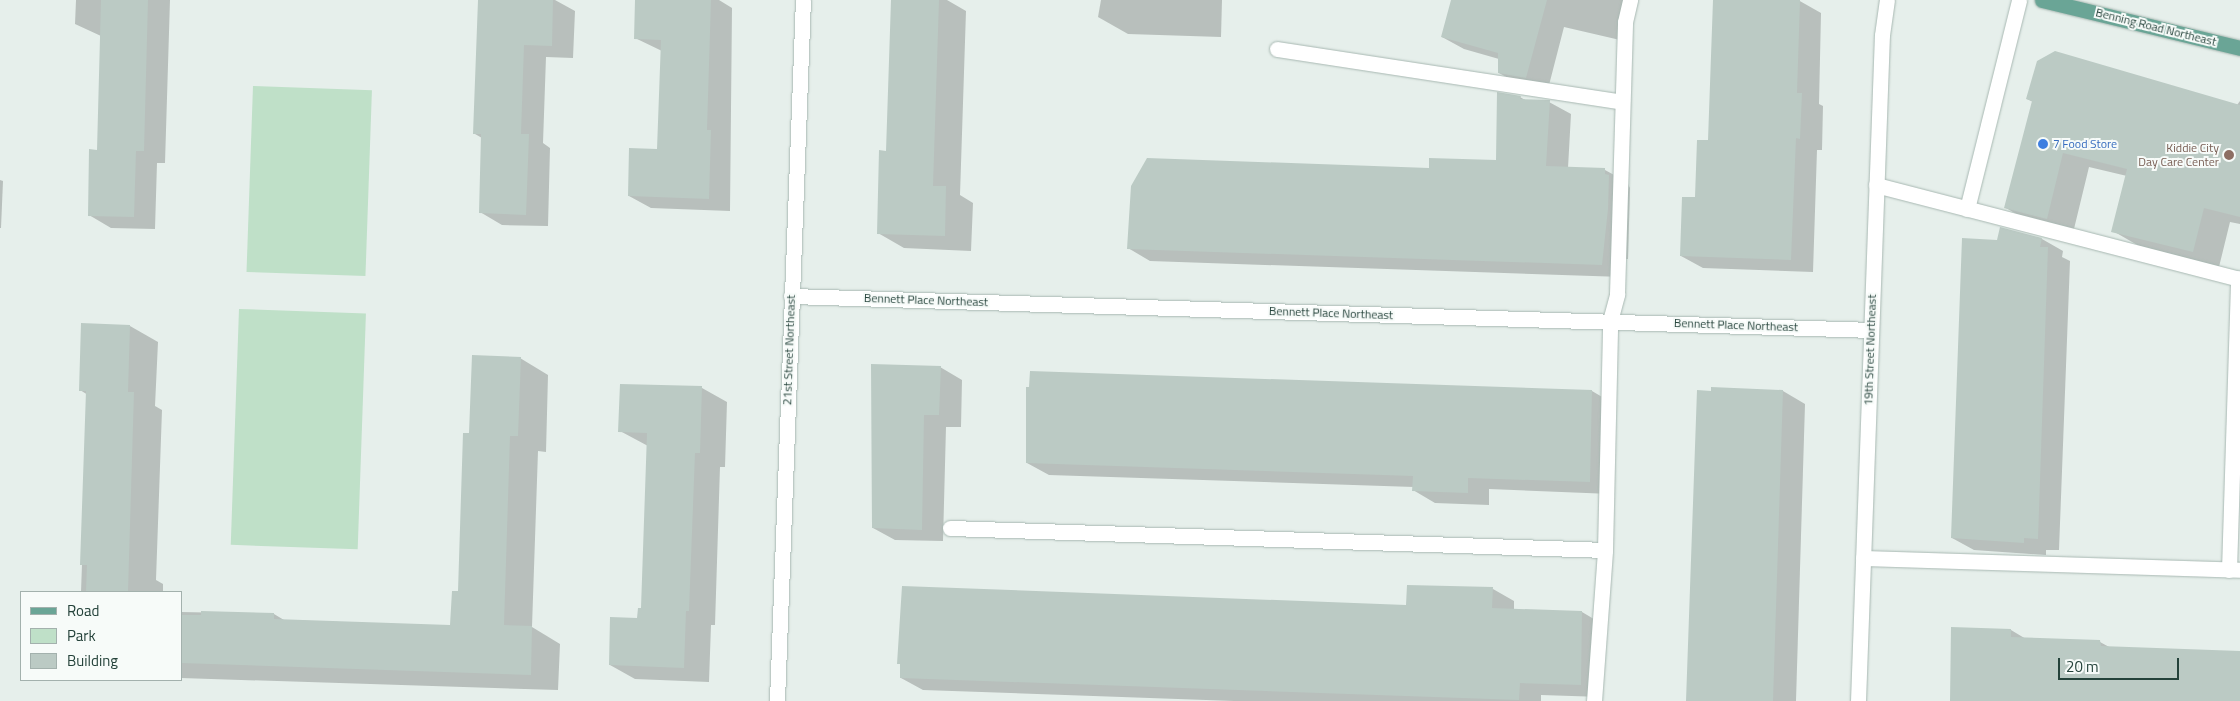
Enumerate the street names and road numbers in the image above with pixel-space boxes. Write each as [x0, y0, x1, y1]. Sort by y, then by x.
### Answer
street label: Benning Road Northeast [2094, 5, 2218, 49]
street label: Bennett Place Northeast [864, 291, 988, 309]
street label: 19th Street Northeast [1861, 294, 1879, 406]
street label: 21st Street Northeast [780, 295, 798, 405]
street label: Bennett Place Northeast [1269, 304, 1393, 322]
street label: Bennett Place Northeast [1674, 316, 1798, 334]

